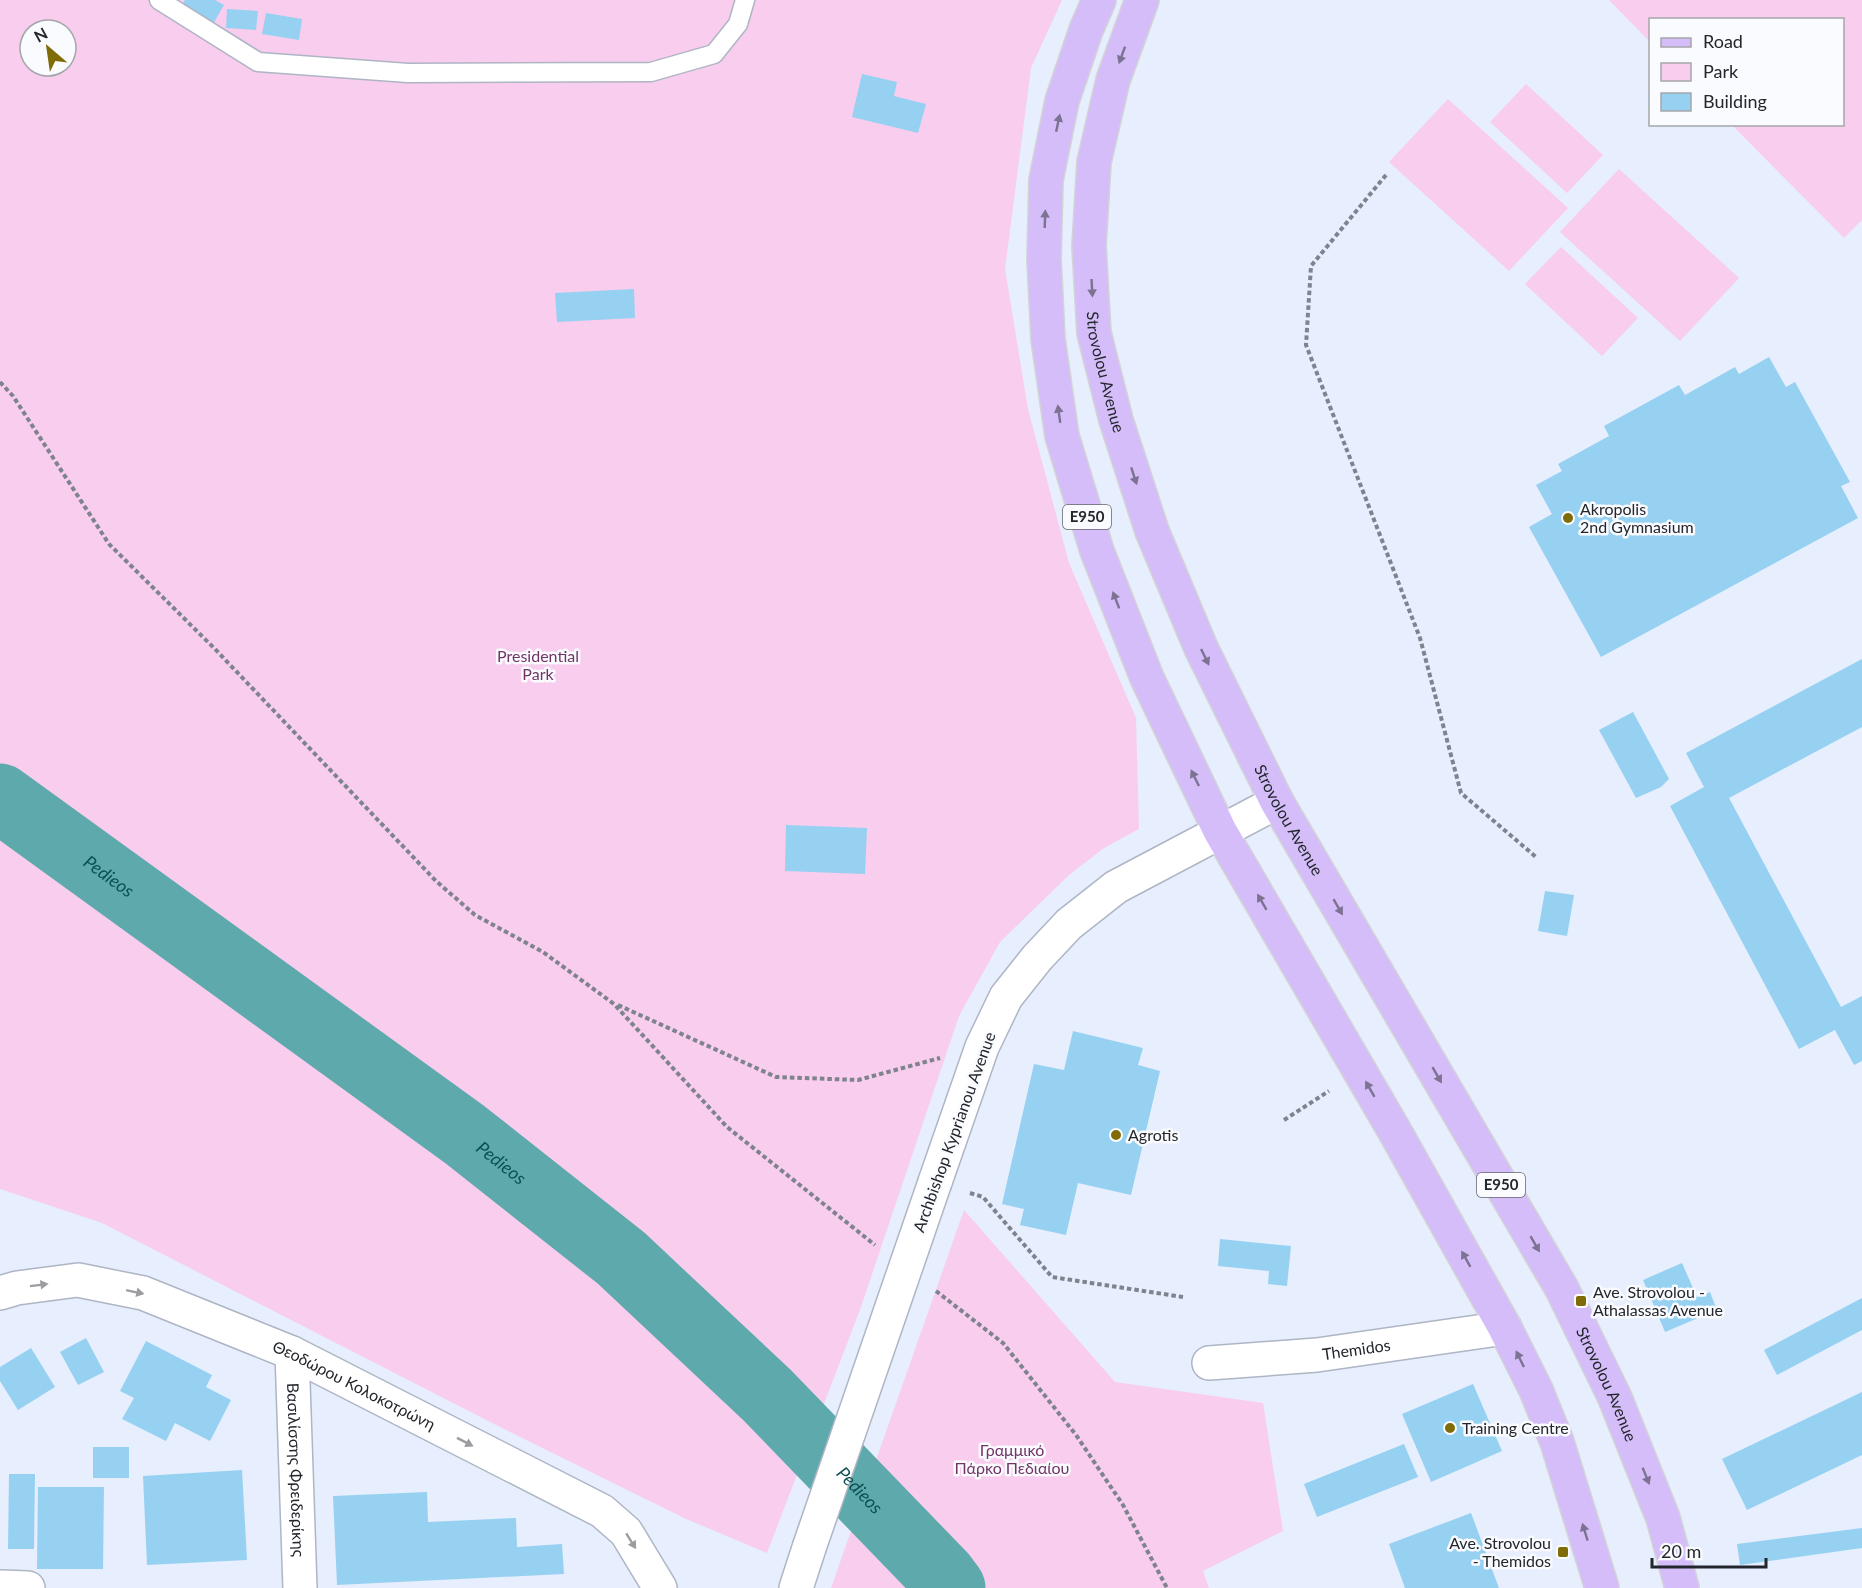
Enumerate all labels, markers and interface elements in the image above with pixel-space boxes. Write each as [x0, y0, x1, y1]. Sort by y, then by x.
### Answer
north arrow [18, 18, 78, 78]
legend [1649, 18, 1844, 126]
text: N [30, 23, 50, 46]
text: Road [1703, 30, 1743, 52]
one-way arrow [1116, 46, 1126, 64]
text: Park [1703, 60, 1739, 82]
text: Building [1703, 90, 1767, 112]
one-way arrow [1054, 113, 1063, 132]
one-way arrow [1041, 210, 1050, 229]
one-way arrow [1087, 278, 1096, 297]
street label: Strovolou Avenue [1084, 311, 1129, 435]
one-way arrow [1055, 404, 1064, 423]
one-way arrow [1130, 467, 1139, 485]
place label: Akropolis 2nd Gymnasium [1580, 499, 1694, 536]
road number: E950 [1063, 505, 1111, 529]
marker: Akropolis 2nd Gymnasium [1561, 511, 1575, 525]
one-way arrow [1111, 590, 1121, 608]
park label: Presidential Park [497, 646, 579, 683]
one-way arrow [1200, 649, 1210, 666]
street label: Strovolou Avenue [1251, 761, 1328, 879]
one-way arrow [1190, 769, 1199, 786]
water label: Pedieos [80, 850, 139, 901]
one-way arrow [1257, 893, 1267, 910]
one-way arrow [1333, 899, 1343, 916]
street label: Archbishop Kyprianou Avenue [908, 1029, 999, 1235]
one-way arrow [1431, 1067, 1442, 1083]
one-way arrow [1365, 1080, 1375, 1097]
place label: Agrotis [1128, 1125, 1178, 1144]
marker: Agrotis [1109, 1128, 1123, 1142]
water label: Pedieos [472, 1136, 531, 1189]
road number: E950 [1477, 1173, 1525, 1197]
one-way arrow [1530, 1235, 1540, 1252]
one-way arrow [1461, 1250, 1471, 1267]
one-way arrow [29, 1281, 48, 1290]
place label: Ave. Strovolou - Athalassas Avenue [1593, 1282, 1723, 1319]
one-way arrow [126, 1288, 145, 1297]
marker: Ave. Strovolou - Athalassas Avenue [1574, 1294, 1588, 1308]
street label: Strovolou Avenue [1573, 1323, 1641, 1444]
street label: Themidos [1321, 1335, 1392, 1363]
street label: Θεοδώρου Κολοκοτρώνη [270, 1336, 439, 1433]
one-way arrow [1516, 1351, 1525, 1368]
street label: Βασιλίσσης Φρειδερίκης [284, 1382, 309, 1558]
place label: Training Centre [1462, 1418, 1569, 1437]
marker: Training Centre [1443, 1421, 1457, 1435]
one-way arrow [457, 1437, 474, 1447]
park label: Γραμμικό Πάρκο Πεδιαίου [955, 1440, 1069, 1477]
water label: Pedieos [832, 1462, 888, 1518]
one-way arrow [1642, 1467, 1651, 1485]
one-way arrow [1580, 1523, 1589, 1541]
scale bar [1652, 1531, 1766, 1569]
one-way arrow [625, 1533, 636, 1549]
place label: Ave. Strovolou - Themidos [1449, 1533, 1551, 1570]
text: 20 m [1661, 1540, 1701, 1562]
marker: Ave. Strovolou - Themidos [1556, 1545, 1570, 1559]

